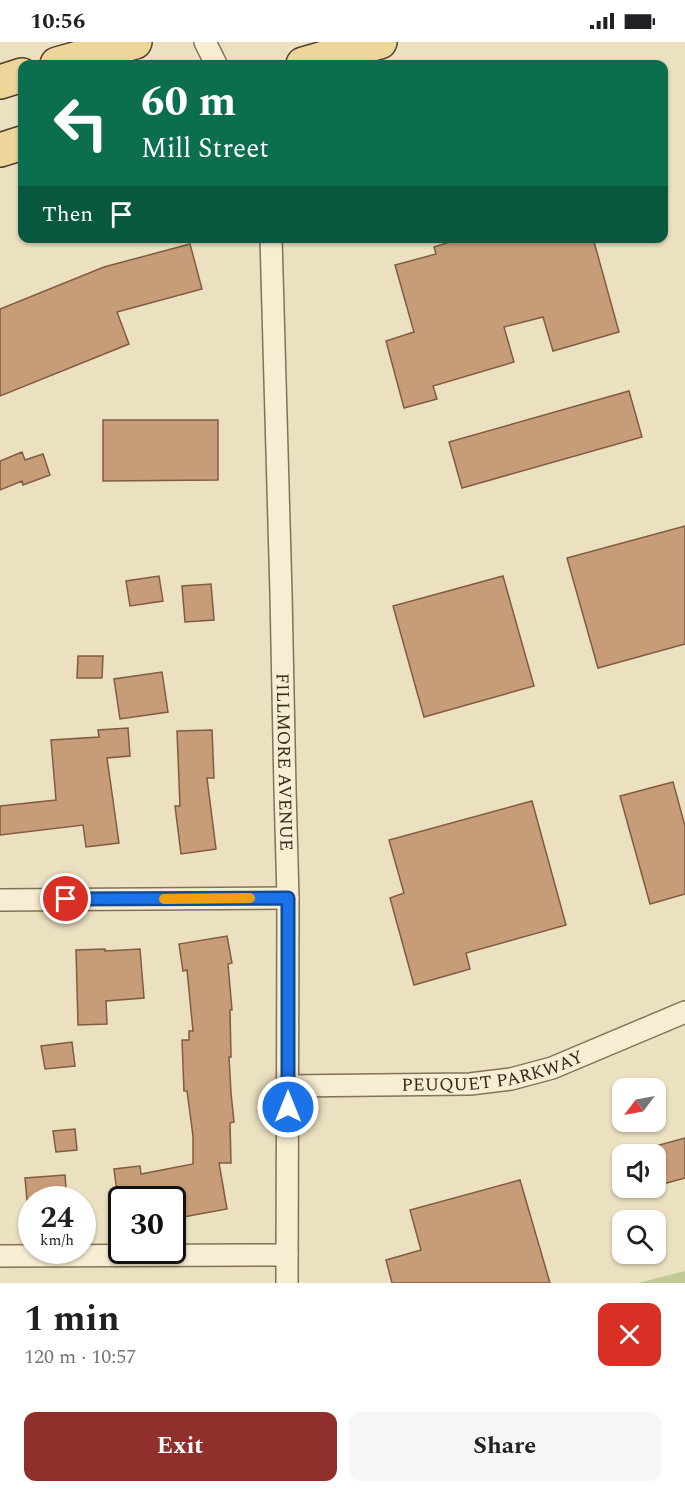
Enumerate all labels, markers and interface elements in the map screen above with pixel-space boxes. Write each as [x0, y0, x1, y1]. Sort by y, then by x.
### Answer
text: 10:56 [30, 5, 85, 38]
text: 60 m [141, 71, 236, 134]
icon: left [42, 84, 120, 162]
text: Mill Street [141, 128, 269, 170]
text: Then [42, 198, 93, 231]
icon: arrive [105, 198, 138, 231]
street label: FILLMORE AVENUE [269, 673, 300, 851]
pin [40, 873, 91, 924]
icon: arrive [49, 882, 82, 915]
street label: PEUQUET PARKWAY [401, 1043, 588, 1099]
position arrow [256, 1075, 320, 1139]
north arrow [612, 1078, 666, 1132]
map controls [612, 1078, 666, 1264]
button: sound [612, 1144, 666, 1198]
speed limit sign: 30 [108, 1186, 186, 1264]
text: 24 [40, 1195, 74, 1241]
button: search [612, 1210, 666, 1264]
text: km/h [40, 1229, 74, 1252]
text: 1 min [24, 1292, 120, 1347]
button: close [598, 1303, 661, 1366]
text: 120 m · 10:57 [24, 1342, 136, 1372]
button: Exit [24, 1412, 337, 1481]
button: Share [349, 1412, 661, 1481]

